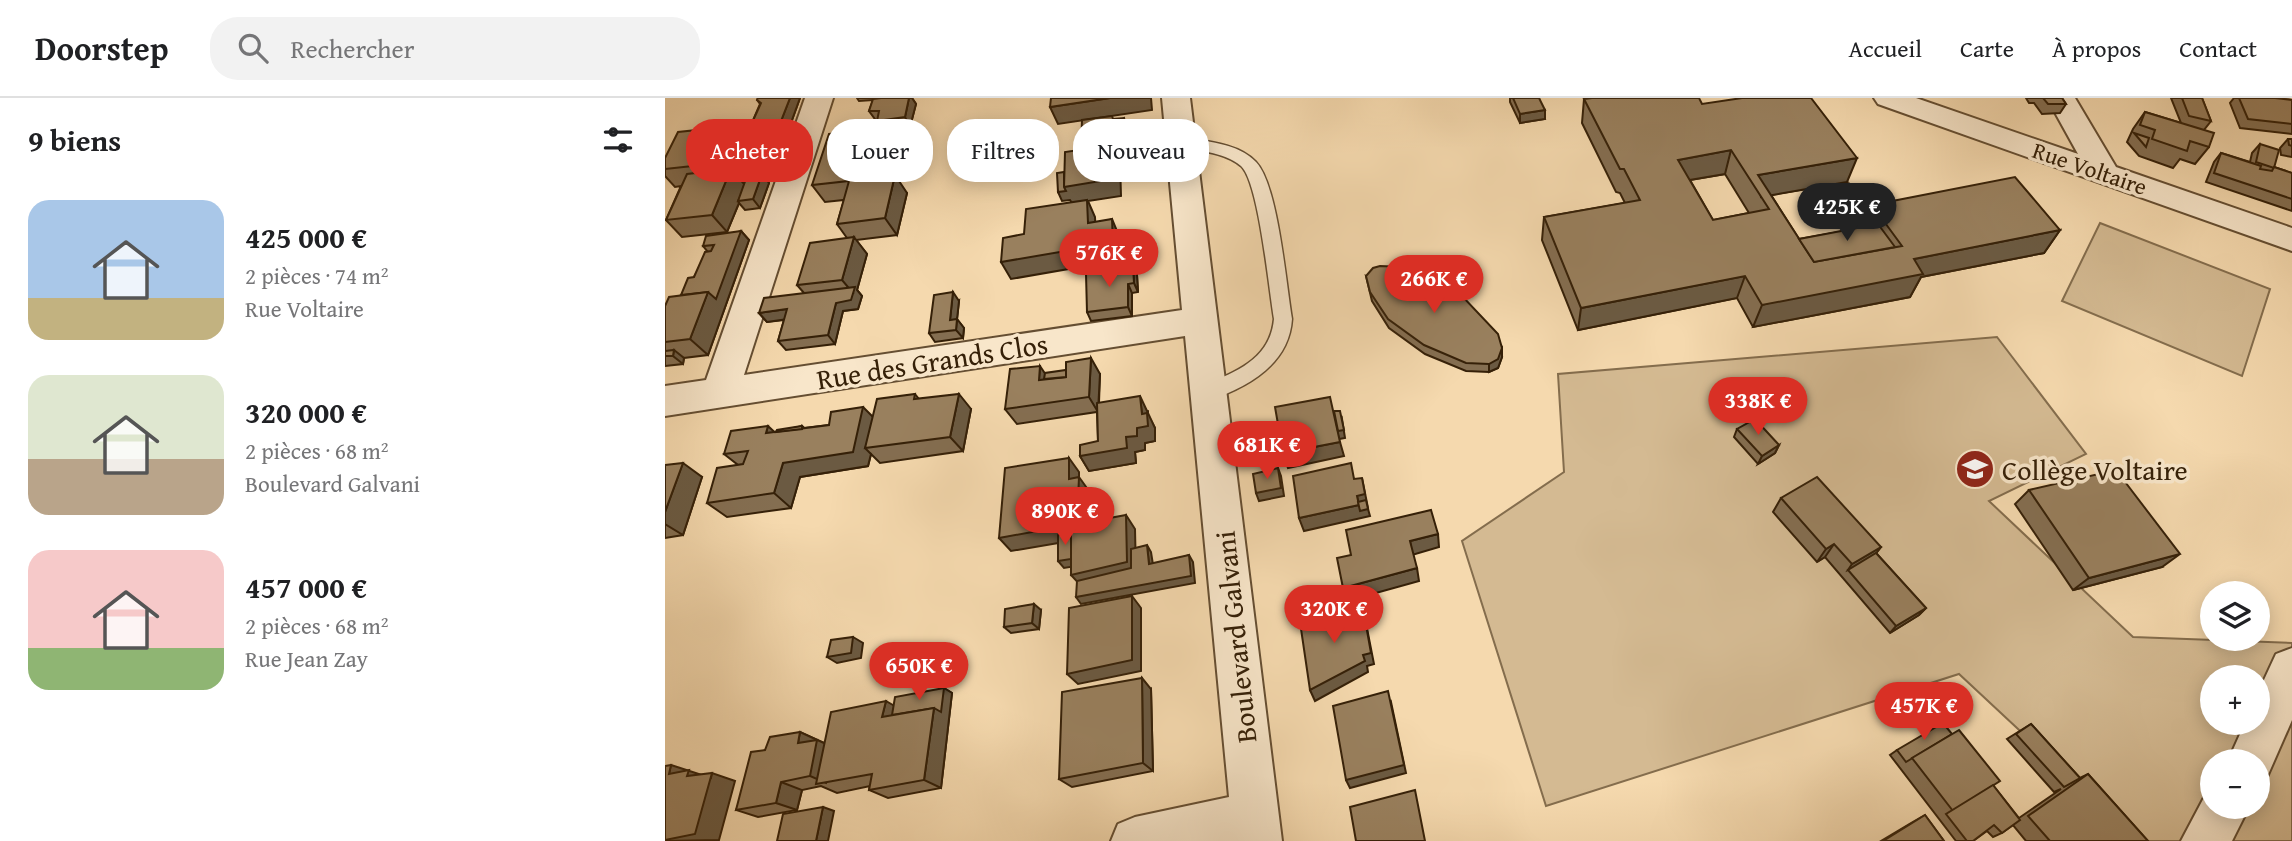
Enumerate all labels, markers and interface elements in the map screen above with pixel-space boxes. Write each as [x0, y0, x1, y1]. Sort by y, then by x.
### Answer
search box [210, 17, 700, 80]
text: Doorstep [35, 24, 168, 72]
icon: search [234, 29, 272, 67]
text: Rechercher [290, 29, 415, 68]
text: Accueil [1848, 31, 1922, 66]
text: Carte [1960, 31, 2014, 66]
text: À propos [2052, 31, 2141, 66]
text: Contact [2179, 31, 2257, 66]
text: 9 biens [28, 118, 121, 162]
chip: Acheter [686, 119, 813, 182]
chip: Louer [827, 119, 933, 182]
chip: Filtres [947, 119, 1059, 182]
chip: Nouveau [1073, 119, 1209, 182]
icon: filters [599, 121, 637, 159]
street label: Rue Voltaire [2028, 133, 2152, 203]
pin: 425K € [1790, 184, 1904, 243]
text: 425K € [1813, 189, 1881, 222]
text: 425 000 € [245, 215, 367, 259]
icon: home [84, 228, 168, 312]
pin: 576K € [1052, 230, 1166, 289]
text: 576K € [1075, 235, 1143, 268]
pin: 266K € [1377, 256, 1491, 315]
text: 2 pièces · 74 m² [245, 259, 389, 292]
text: 266K € [1400, 261, 1468, 294]
text: Rue Voltaire [245, 292, 364, 325]
street label: Rue des Grands Clos [814, 322, 1050, 400]
pin: 338K € [1701, 378, 1815, 437]
text: 338K € [1724, 383, 1792, 416]
text: 320 000 € [245, 390, 367, 434]
icon: home [84, 403, 168, 487]
pin: 681K € [1210, 422, 1324, 481]
text: 681K € [1233, 427, 1301, 460]
text: 2 pièces · 68 m² [245, 434, 389, 467]
school or university icon: Collège Voltaire [1954, 448, 1996, 490]
place label: Collège Voltaire [2002, 449, 2188, 490]
text: Boulevard Galvani [245, 467, 420, 500]
pin: 890K € [1008, 488, 1122, 547]
text: 890K € [1031, 493, 1099, 526]
street label: Boulevard Galvani [1203, 529, 1267, 745]
text: 457 000 € [245, 565, 367, 609]
icon: home [84, 578, 168, 662]
map controls [2200, 581, 2270, 819]
button: layers [2200, 581, 2270, 651]
pin: 320K € [1277, 586, 1391, 645]
text: 320K € [1300, 591, 1368, 624]
text: 2 pièces · 68 m² [245, 609, 389, 642]
text: Rue Jean Zay [245, 642, 368, 675]
pin: 650K € [862, 642, 976, 702]
text: 650K € [885, 648, 953, 681]
button: + [2200, 665, 2270, 735]
pin: 457K € [1867, 682, 1981, 742]
text: 457K € [1890, 688, 1958, 721]
button: − [2200, 749, 2270, 819]

